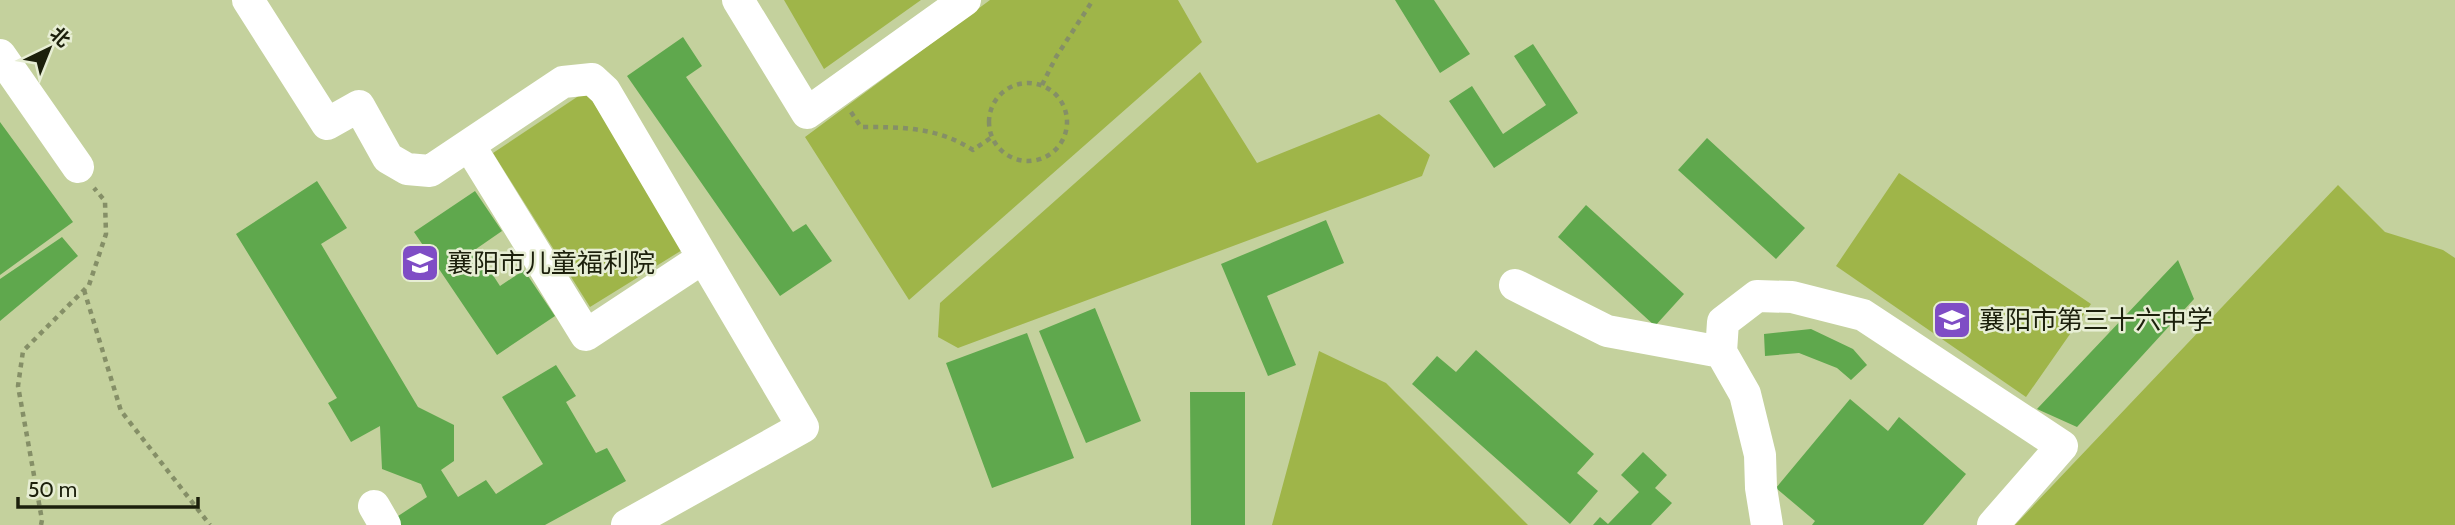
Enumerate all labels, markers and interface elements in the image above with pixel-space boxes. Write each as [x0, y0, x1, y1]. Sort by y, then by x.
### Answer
north arrow [14, 14, 84, 84]
text: 北 [45, 22, 75, 52]
school or university icon: 襄阳市儿童福利院 [399, 242, 441, 284]
place label: 襄阳市儿童福利院 [447, 247, 655, 279]
school or university icon: 襄阳市第三十六中学 [1931, 299, 1973, 341]
place label: 襄阳市第三十六中学 [1979, 304, 2213, 336]
scale bar [18, 466, 198, 510]
text: 50 m [28, 477, 77, 502]

